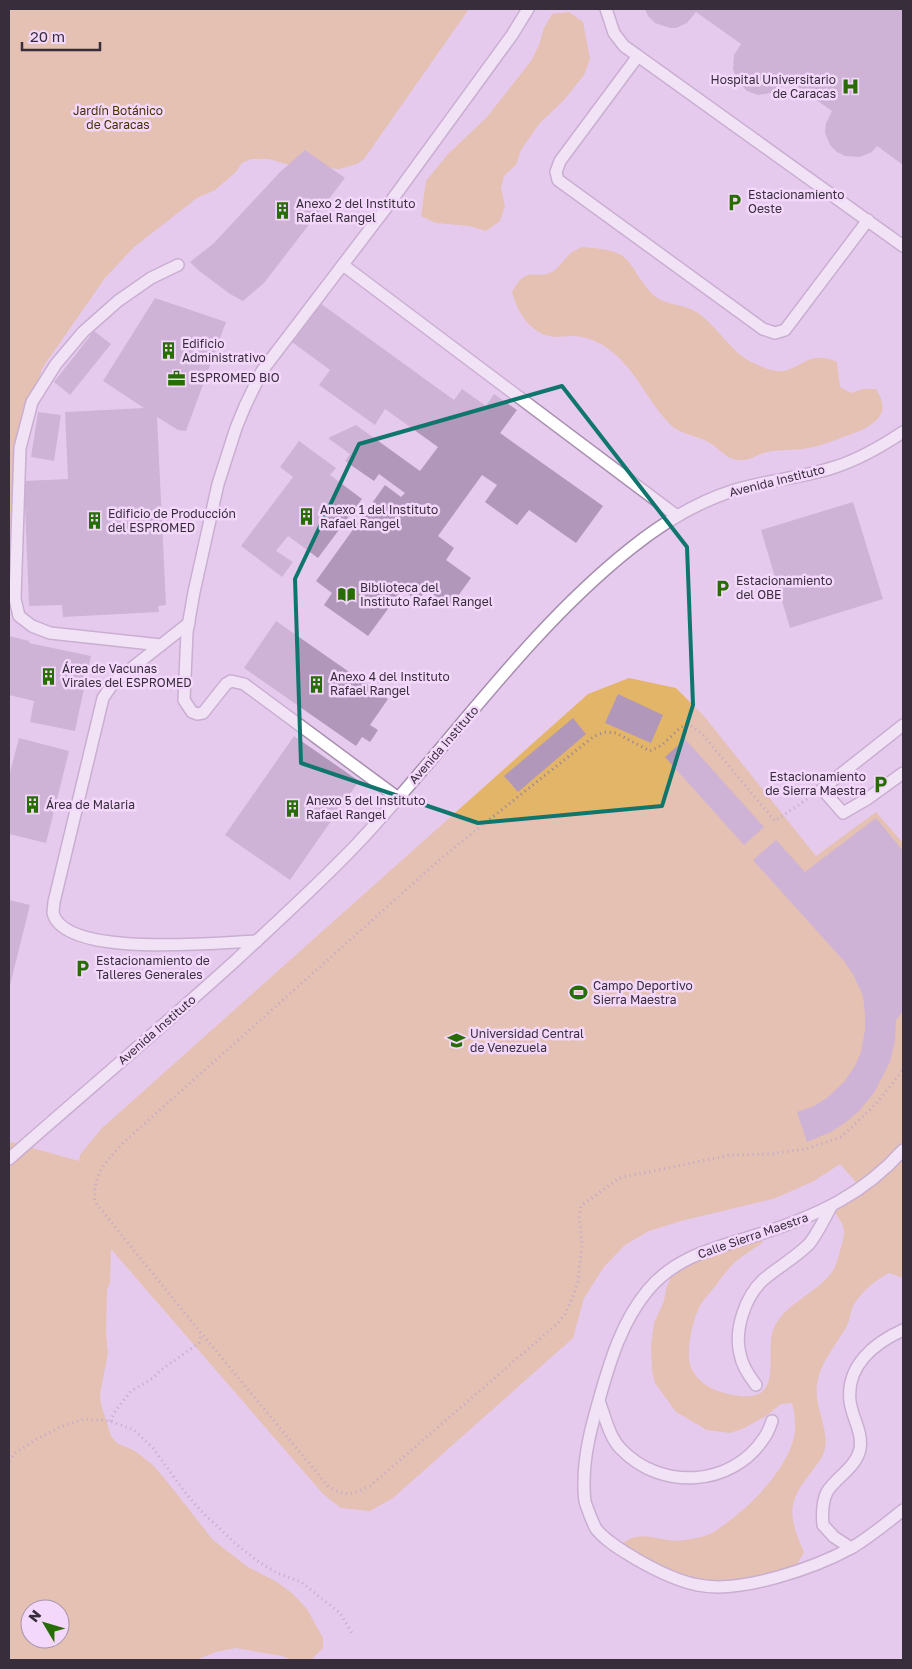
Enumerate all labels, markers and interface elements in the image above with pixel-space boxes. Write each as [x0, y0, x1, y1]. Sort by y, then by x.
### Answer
scale bar [22, 20, 100, 52]
text: 20 m [30, 27, 65, 45]
place label: Hospital Universitario de Caracas [711, 72, 836, 101]
hospital icon: Hospital Universitario de Caracas [840, 77, 860, 97]
park label: Jardín Botánico de Caracas [73, 103, 163, 132]
place label: Estacionamiento Oeste [748, 187, 844, 216]
parking icon: Estacionamiento Oeste [724, 192, 744, 212]
place label: Anexo 2 del Instituto Rafael Rangel [296, 196, 415, 225]
building icon: Anexo 2 del Instituto Rafael Rangel [272, 201, 292, 221]
place label: Edificio Administrativo [182, 336, 266, 365]
building icon: Edificio Administrativo [158, 341, 178, 361]
office icon: ESPROMED BIO [166, 368, 186, 388]
place label: ESPROMED BIO [190, 370, 280, 385]
street label: Avenida Instituto [727, 461, 826, 500]
place label: Anexo 1 del Instituto Rafael Rangel [320, 502, 438, 531]
place label: Edificio de Producción del ESPROMED [108, 506, 236, 535]
building icon: Anexo 1 del Instituto Rafael Rangel [296, 507, 316, 527]
building icon: Edificio de Producción del ESPROMED [84, 511, 104, 531]
place label: Estacionamiento del OBE [736, 573, 832, 602]
parking icon: Estacionamiento del OBE [712, 578, 732, 598]
place label: Biblioteca del Instituto Rafael Rangel [360, 580, 493, 609]
library icon: Biblioteca del Instituto Rafael Rangel [336, 585, 356, 605]
place label: Área de Vacunas Virales del ESPROMED [62, 661, 192, 690]
building icon: Área de Vacunas Virales del ESPROMED [38, 666, 58, 686]
place label: Anexo 4 del Instituto Rafael Rangel [330, 669, 450, 698]
building icon: Anexo 4 del Instituto Rafael Rangel [306, 674, 326, 694]
street label: Avenida Instituto [406, 703, 481, 787]
place label: Estacionamiento de Sierra Maestra [765, 769, 866, 798]
parking icon: Estacionamiento de Sierra Maestra [870, 774, 890, 794]
place label: Anexo 5 del Instituto Rafael Rangel [306, 793, 425, 822]
building icon: Área de Malaria [22, 795, 42, 815]
place label: Área de Malaria [46, 797, 135, 812]
building icon: Anexo 5 del Instituto Rafael Rangel [282, 798, 302, 818]
place label: Estacionamiento de Talleres Generales [96, 953, 210, 982]
parking icon: Estacionamiento de Talleres Generales [72, 958, 92, 978]
place label: Campo Deportivo Sierra Maestra [593, 978, 693, 1007]
sports icon: Campo Deportivo Sierra Maestra [569, 983, 589, 1003]
street label: Avenida Instituto [115, 992, 199, 1067]
place label: Universidad Central de Venezuela [470, 1026, 584, 1055]
school or university icon: Universidad Central de Venezuela [446, 1031, 466, 1051]
street label: Calle Sierra Maestra [696, 1210, 810, 1261]
north arrow [20, 1599, 70, 1649]
text: N [24, 1606, 44, 1625]

